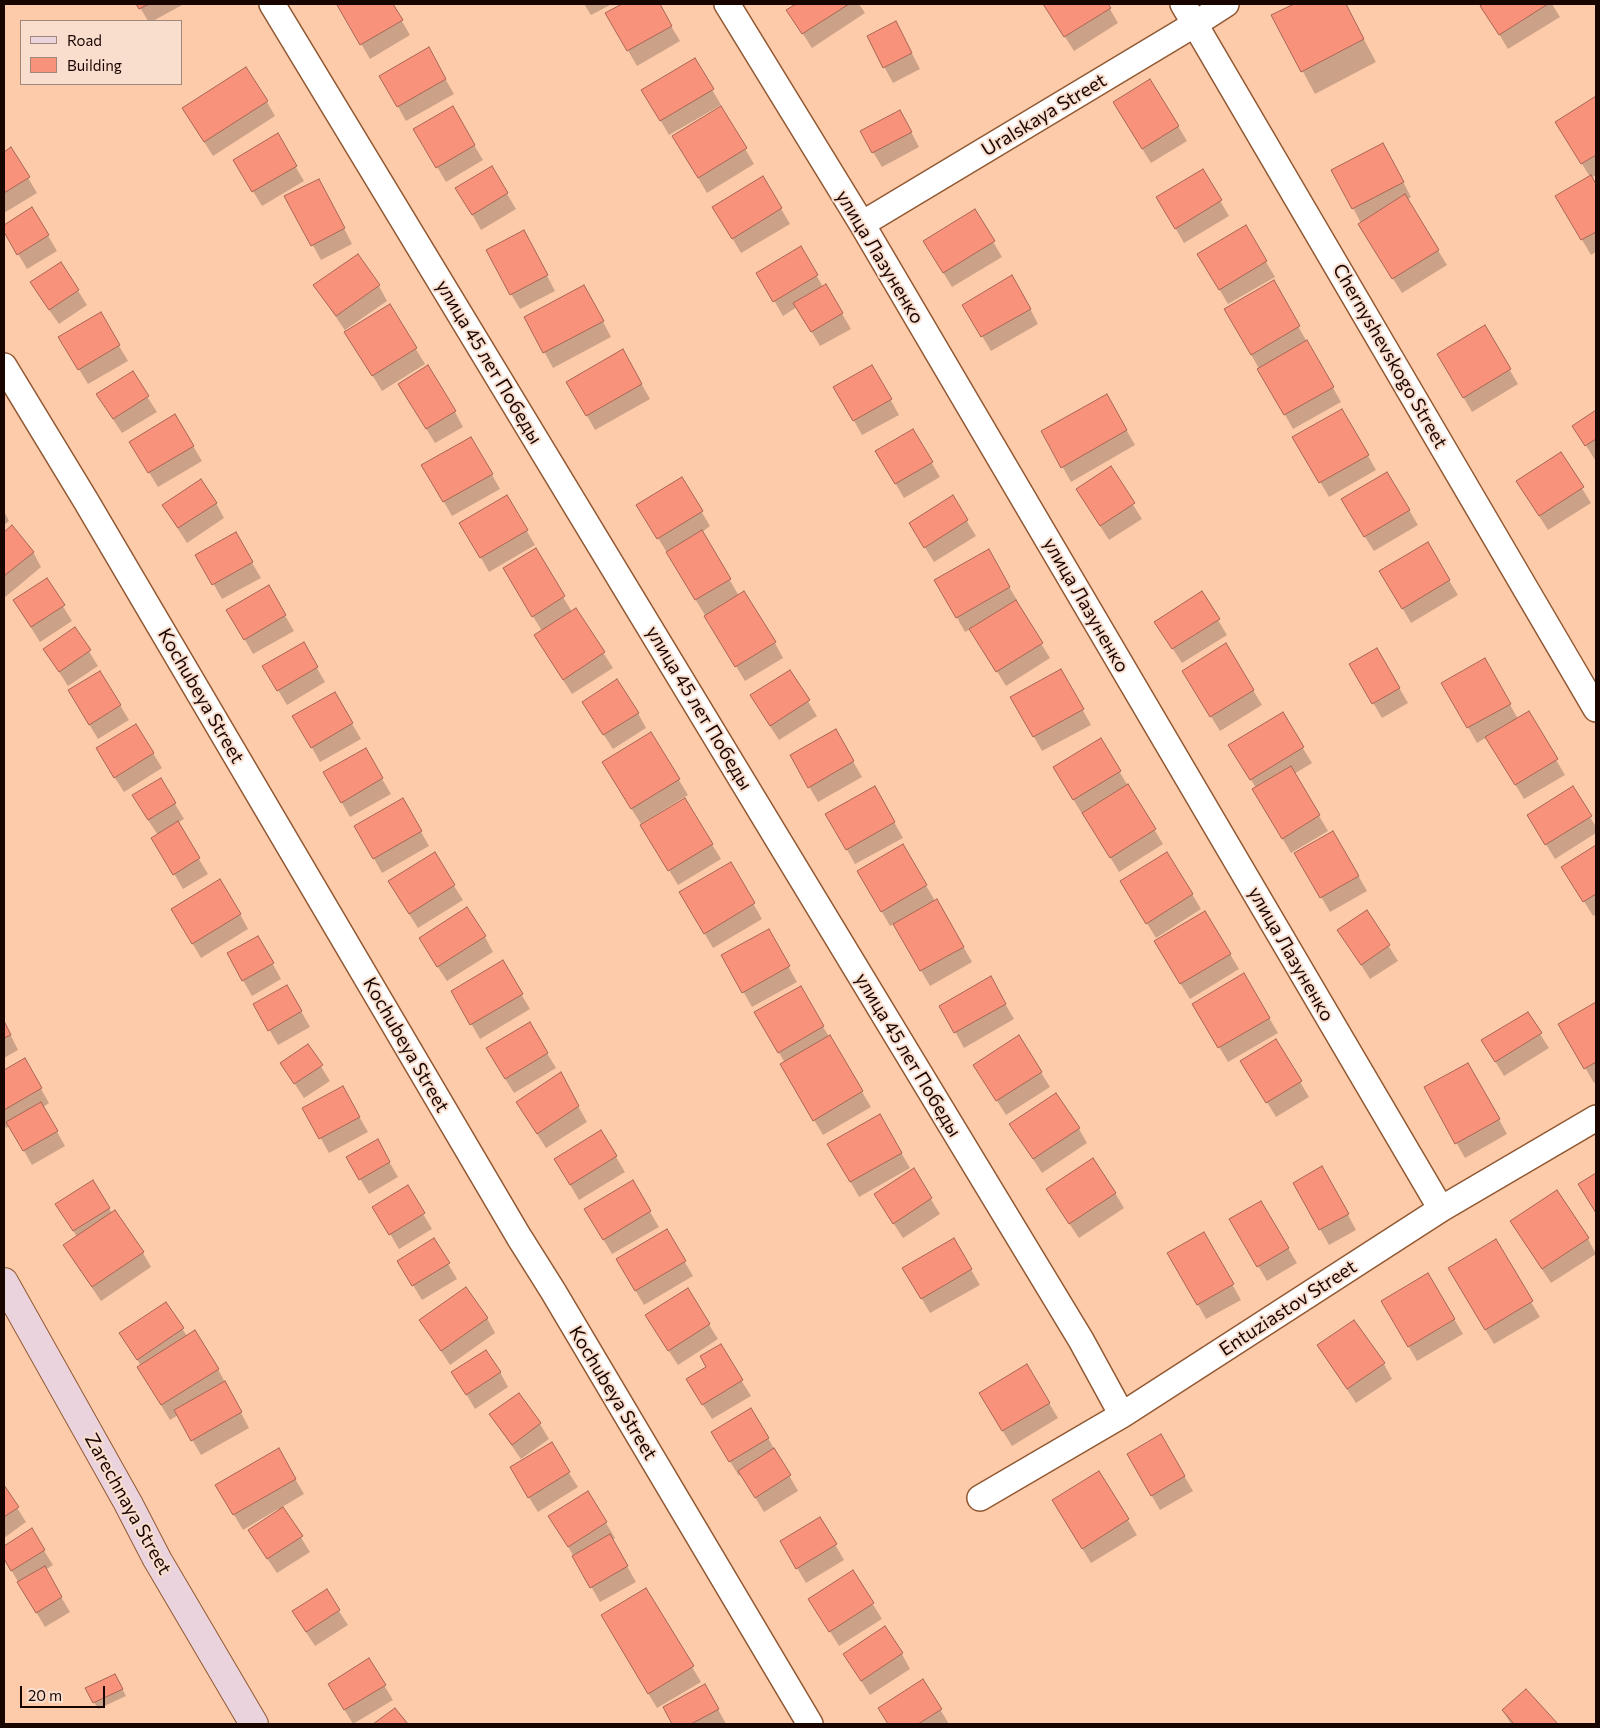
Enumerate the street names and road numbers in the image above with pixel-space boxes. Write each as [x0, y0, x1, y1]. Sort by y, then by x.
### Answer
street label: Uralskaya Street [977, 69, 1111, 161]
street label: улица Лазуненко [831, 186, 929, 328]
street label: Chernyshevskogo Street [1328, 260, 1452, 452]
street label: улица 45 лет Победы [431, 276, 547, 448]
street label: улица Лазуненко [1038, 534, 1134, 676]
street label: улица 45 лет Победы [641, 622, 757, 794]
street label: Kochubeya Street [153, 624, 249, 768]
street label: улица Лазуненко [1243, 883, 1339, 1025]
street label: улица 45 лет Победы [850, 969, 966, 1141]
street label: Kochubeya Street [358, 973, 454, 1117]
street label: Entuziastov Street [1215, 1255, 1361, 1361]
street label: Kochubeya Street [564, 1322, 662, 1464]
street label: Zarechnaya Street [80, 1429, 176, 1579]

